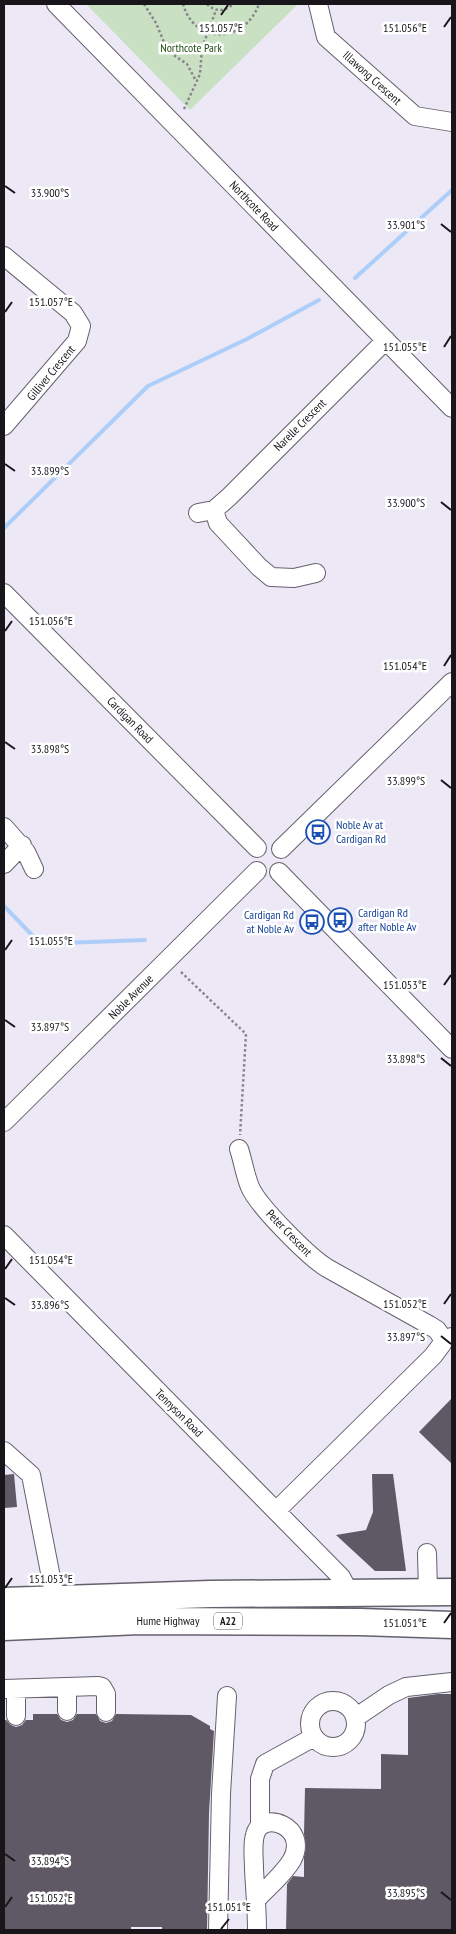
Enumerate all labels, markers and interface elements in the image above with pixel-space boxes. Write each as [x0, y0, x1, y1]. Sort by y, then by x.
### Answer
text: 151.057°E [199, 20, 243, 35]
text: 151.056°E [383, 20, 427, 35]
park label: Northcote Park [160, 40, 222, 55]
street label: Illawong Crescent [340, 47, 405, 108]
street label: Northcote Road [227, 177, 282, 234]
text: 33.900°S [31, 185, 69, 200]
text: 33.901°S [387, 217, 425, 232]
text: 151.057°E [29, 294, 73, 309]
text: 151.055°E [383, 339, 427, 354]
street label: Gilliver Crescent [23, 342, 78, 403]
street label: Narelle Crescent [270, 395, 329, 454]
text: 33.899°S [31, 463, 69, 478]
text: 33.900°S [387, 495, 425, 510]
text: 151.056°E [29, 613, 73, 628]
text: 151.054°E [383, 658, 427, 673]
street label: Cardigan Road [104, 693, 157, 746]
text: 33.898°S [31, 741, 69, 756]
text: 33.899°S [387, 773, 425, 788]
place label: Noble Av at Cardigan Rd [336, 817, 386, 846]
bus stop icon: Noble Av at Cardigan Rd [305, 819, 331, 845]
place label: Cardigan Rd after Noble Av [358, 905, 417, 934]
place label: Cardigan Rd at Noble Av [244, 907, 294, 936]
bus stop icon: Cardigan Rd after Noble Av [327, 907, 353, 933]
bus stop icon: Cardigan Rd at Noble Av [299, 909, 325, 935]
text: 151.055°E [29, 933, 73, 948]
street label: Noble Avenue [105, 971, 156, 1022]
text: 151.053°E [383, 977, 427, 992]
text: 33.897°S [31, 1019, 69, 1034]
text: 33.898°S [387, 1051, 425, 1066]
street label: Peter Crescent [263, 1206, 316, 1260]
text: 151.054°E [29, 1252, 73, 1267]
text: 151.052°E [383, 1296, 427, 1311]
text: 33.896°S [31, 1297, 69, 1312]
text: 33.897°S [387, 1329, 425, 1344]
street label: Tennyson Road [152, 1386, 206, 1440]
text: 151.053°E [29, 1571, 73, 1586]
road number: A22 [214, 1612, 242, 1630]
street label: Hume Highway [137, 1613, 200, 1628]
text: 151.051°E [383, 1615, 427, 1630]
text: 33.894°S [31, 1853, 69, 1868]
text: 33.895°S [387, 1885, 425, 1900]
text: 151.052°E [29, 1890, 73, 1905]
text: 151.051°E [207, 1899, 251, 1914]

